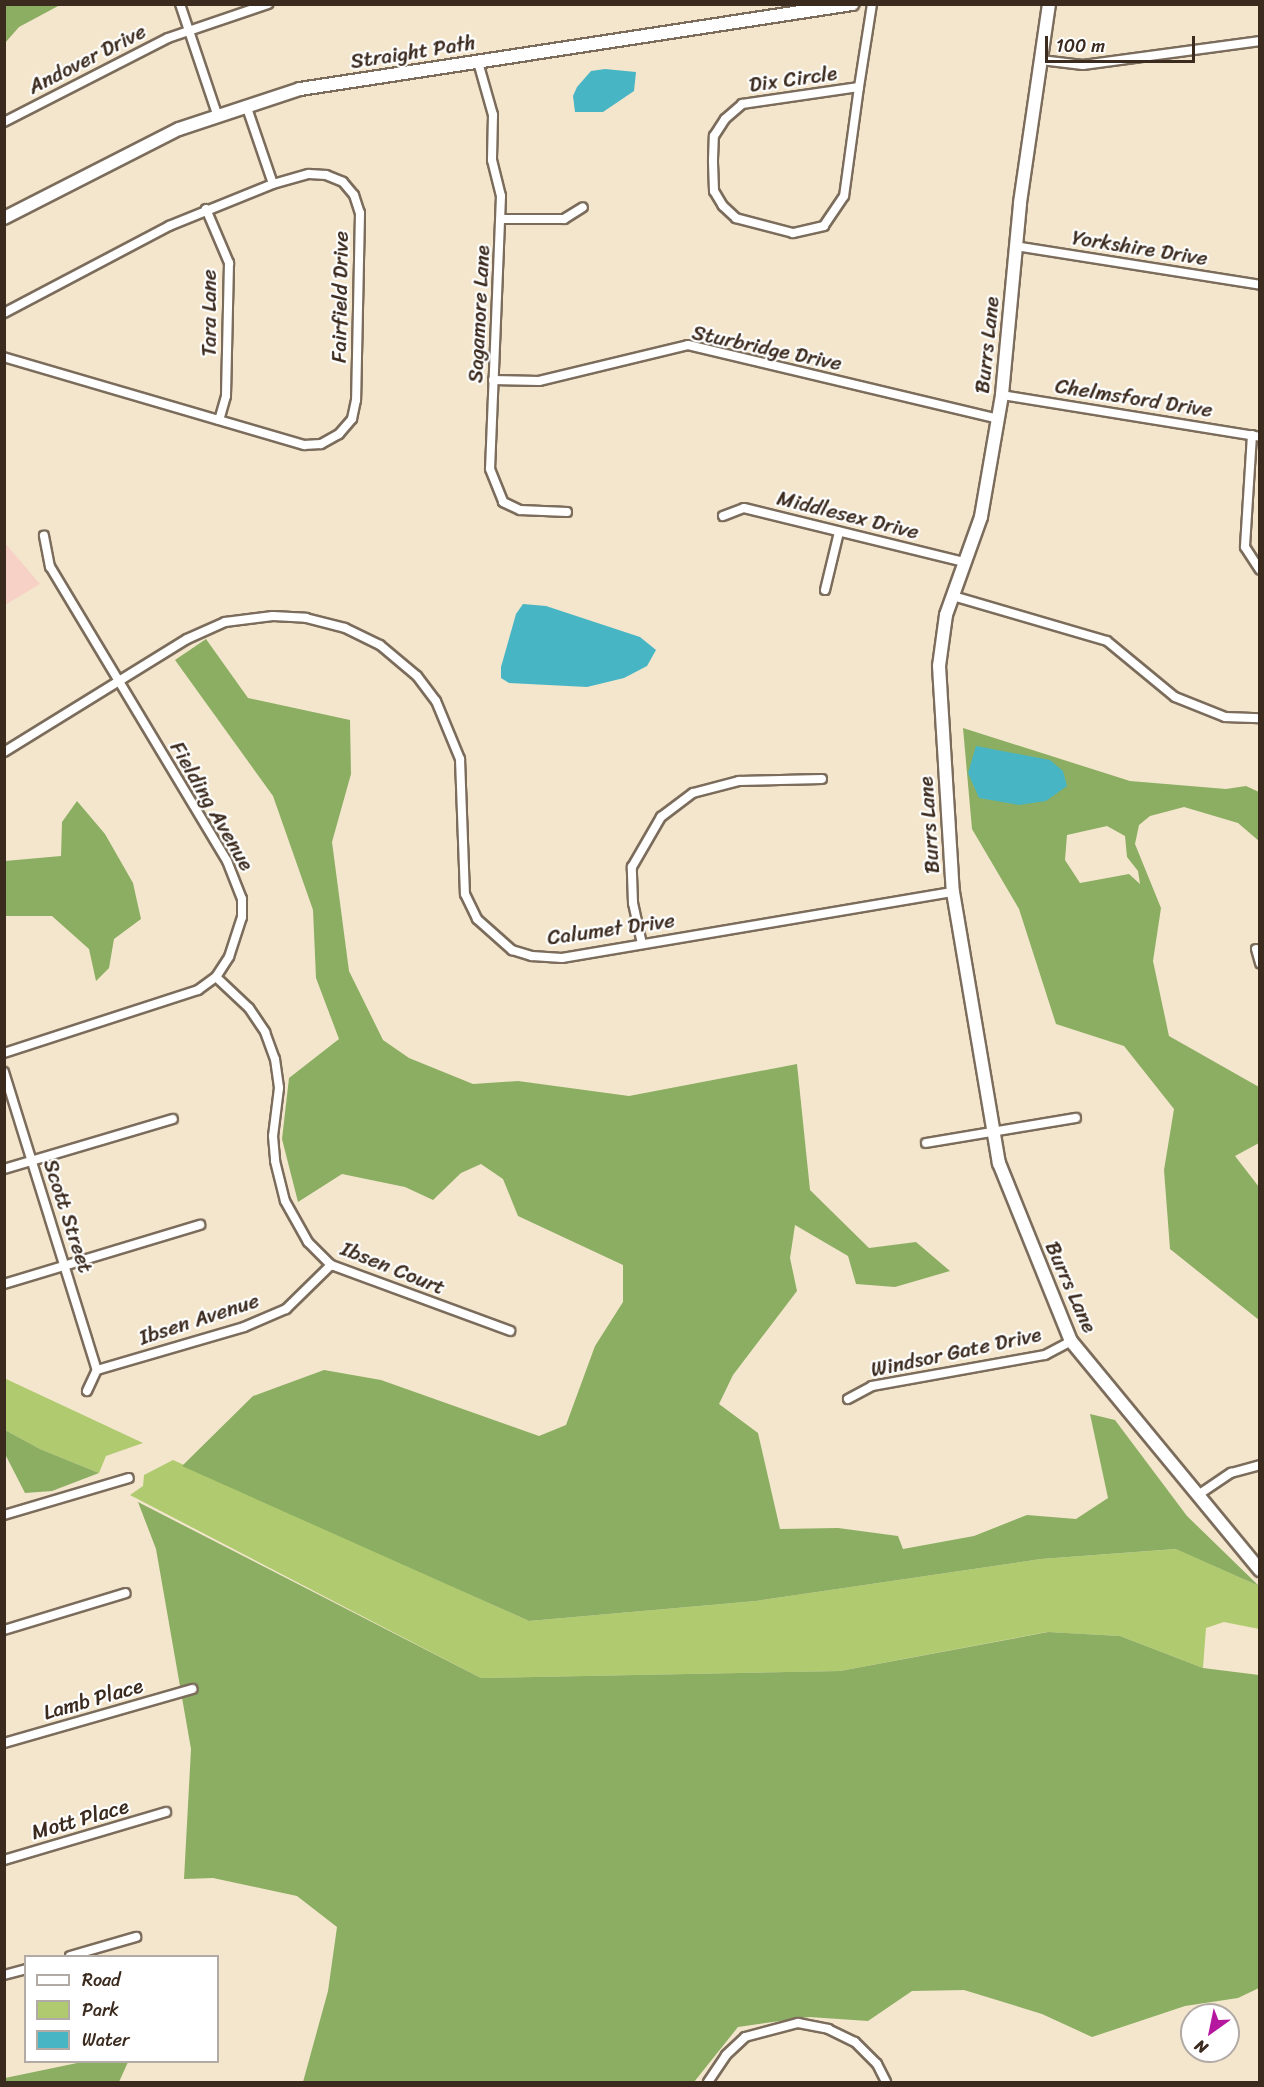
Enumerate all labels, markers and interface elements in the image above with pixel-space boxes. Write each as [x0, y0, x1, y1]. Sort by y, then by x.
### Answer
street label: Andover Drive [24, 18, 150, 100]
scale bar [1048, 24, 1198, 62]
street label: Straight Path [348, 30, 478, 74]
text: 100 m [1056, 30, 1105, 62]
street label: Dix Circle [747, 60, 839, 98]
street label: Yorkshire Drive [1070, 225, 1210, 271]
street label: Fairfield Drive [326, 231, 354, 363]
street label: Sagamore Lane [463, 244, 495, 384]
street label: Tara Lane [196, 269, 222, 357]
street label: Burrs Lane [969, 295, 1005, 395]
street label: Sturbridge Drive [690, 320, 844, 376]
street label: Chelmsford Drive [1053, 373, 1215, 423]
street label: Middlesex Drive [774, 485, 922, 545]
street label: Fielding Avenue [165, 737, 259, 875]
street label: Burrs Lane [913, 775, 945, 875]
street label: Calumet Drive [546, 908, 676, 950]
street label: Scott Street [38, 1156, 98, 1276]
street label: Ibsen Court [337, 1236, 449, 1300]
street label: Burrs Lane [1040, 1237, 1102, 1337]
street label: Ibsen Avenue [136, 1288, 262, 1350]
street label: Windsor Gate Drive [868, 1322, 1044, 1382]
street label: Lamb Place [40, 1673, 146, 1725]
street label: Mott Place [28, 1793, 132, 1845]
legend [24, 1955, 219, 2063]
text: Road [82, 1964, 121, 1996]
text: Park [82, 1994, 119, 2026]
north arrow [1180, 2003, 1240, 2063]
text: Water [82, 2024, 129, 2056]
text: N [1188, 2032, 1214, 2062]

